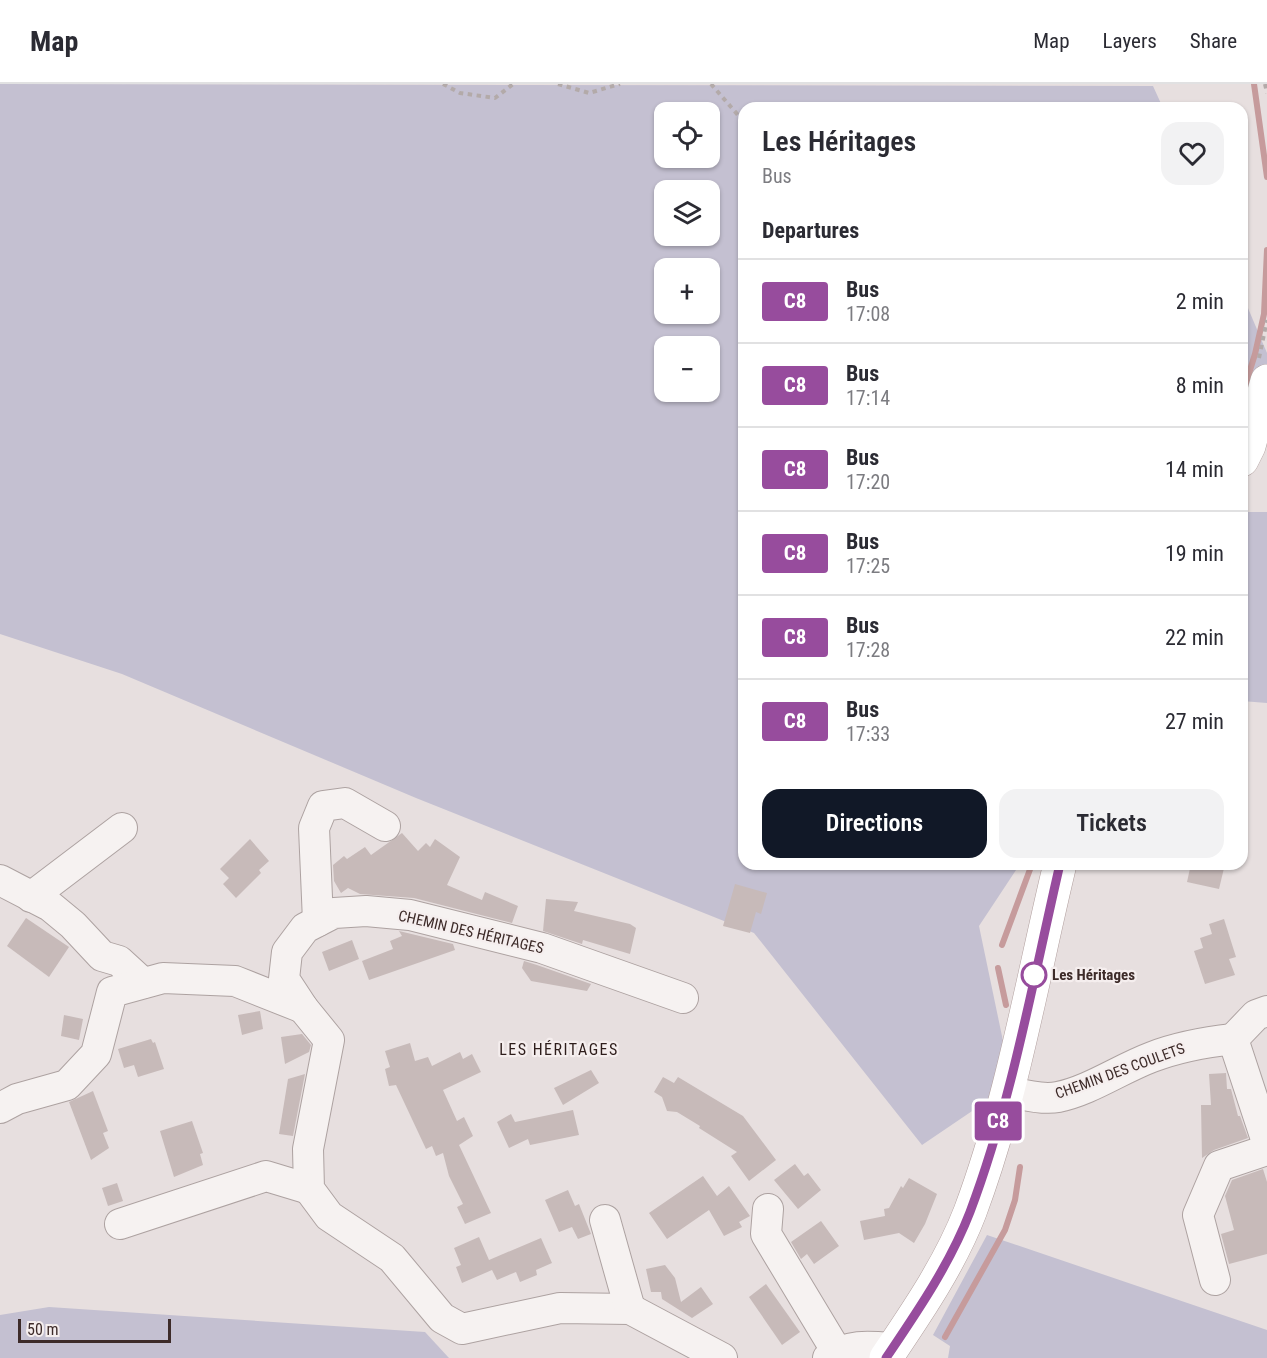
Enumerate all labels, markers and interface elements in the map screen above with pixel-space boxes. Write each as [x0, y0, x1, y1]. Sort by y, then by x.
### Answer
text: Map [30, 25, 78, 58]
text: Map [1033, 29, 1070, 53]
text: Layers [1103, 29, 1157, 53]
text: Share [1190, 29, 1237, 53]
map controls [654, 102, 720, 402]
button: locate [654, 102, 720, 168]
button: heart [1161, 122, 1224, 185]
text: Les Héritages [762, 125, 916, 158]
text: Bus [762, 164, 792, 188]
button: layers [654, 180, 720, 246]
text: Departures [762, 218, 859, 243]
button: + [654, 258, 720, 324]
text: Bus [846, 277, 879, 302]
text: C8 [784, 289, 806, 313]
text: 2 min [1176, 289, 1224, 314]
text: 17:08 [846, 302, 890, 326]
button: − [654, 336, 720, 402]
text: Bus [846, 361, 879, 386]
text: C8 [784, 373, 806, 397]
text: 8 min [1176, 373, 1224, 398]
text: 17:14 [846, 386, 890, 410]
text: Bus [846, 445, 879, 470]
text: C8 [784, 457, 806, 481]
text: 14 min [1165, 457, 1224, 482]
text: 17:20 [846, 470, 890, 494]
text: Bus [846, 529, 879, 554]
text: C8 [784, 541, 806, 565]
text: 19 min [1165, 541, 1224, 566]
text: 17:25 [846, 554, 890, 578]
text: Bus [846, 613, 879, 638]
text: C8 [784, 625, 806, 649]
text: 22 min [1165, 625, 1224, 650]
text: 17:28 [846, 638, 890, 662]
text: Bus [846, 697, 879, 722]
text: C8 [784, 709, 806, 733]
text: 27 min [1165, 709, 1224, 734]
text: 17:33 [846, 722, 890, 746]
button: Directions [762, 789, 987, 858]
button: Tickets [999, 789, 1224, 858]
street label: CHEMIN DES HÉRITAGES [397, 907, 546, 958]
marker: Les Héritages [1021, 962, 1047, 988]
place label: Les Héritages [1052, 966, 1135, 984]
street label: CHEMIN DES COULETS [1053, 1039, 1187, 1103]
district label: LES HÉRITAGES [499, 1040, 619, 1059]
line badge: C8 [971, 1102, 1025, 1140]
text: C8 [987, 1109, 1009, 1133]
scale bar [18, 1316, 171, 1344]
text: 50 m [27, 1320, 59, 1339]

